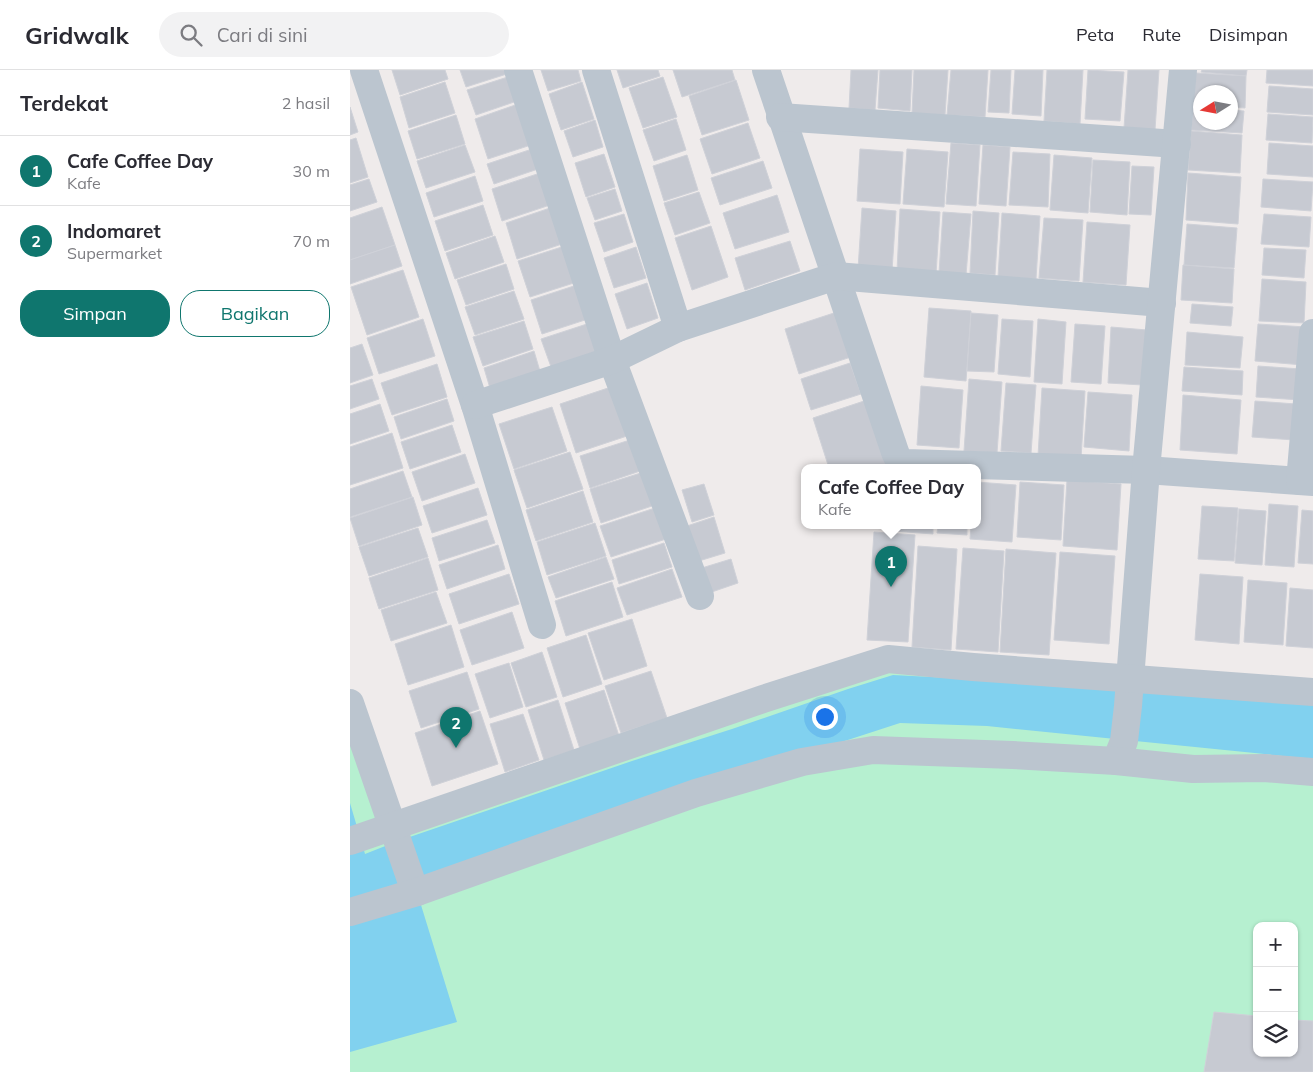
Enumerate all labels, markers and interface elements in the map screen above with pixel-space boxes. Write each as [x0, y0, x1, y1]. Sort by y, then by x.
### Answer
search box [159, 12, 509, 57]
text: Gridwalk [25, 20, 129, 50]
icon: search [177, 21, 205, 49]
text: Cari di sini [217, 23, 308, 47]
text: Peta [1076, 23, 1114, 46]
text: Rute [1142, 23, 1181, 46]
text: Disimpan [1209, 23, 1288, 46]
north arrow [1193, 85, 1238, 130]
text: Terdekat [20, 90, 108, 116]
text: 2 hasil [282, 93, 330, 113]
text: Cafe Coffee Day [67, 149, 213, 173]
text: 1 [31, 161, 41, 181]
text: 30 m [293, 161, 330, 181]
text: Kafe [67, 173, 101, 193]
text: Indomaret [67, 219, 161, 243]
text: 2 [31, 231, 41, 251]
text: 70 m [293, 231, 330, 251]
text: Supermarket [67, 243, 162, 263]
button: Simpan [20, 290, 170, 337]
button: Bagikan [180, 290, 330, 337]
popup [801, 464, 981, 529]
text: Cafe Coffee Day [818, 475, 964, 499]
text: Kafe [818, 499, 852, 519]
pin: 1 [875, 546, 907, 587]
your location [812, 704, 838, 730]
pin: 2 [440, 707, 472, 748]
map controls [1253, 922, 1298, 1057]
button: + [1253, 922, 1298, 967]
button: − [1253, 967, 1298, 1012]
button: layers [1253, 1012, 1298, 1057]

